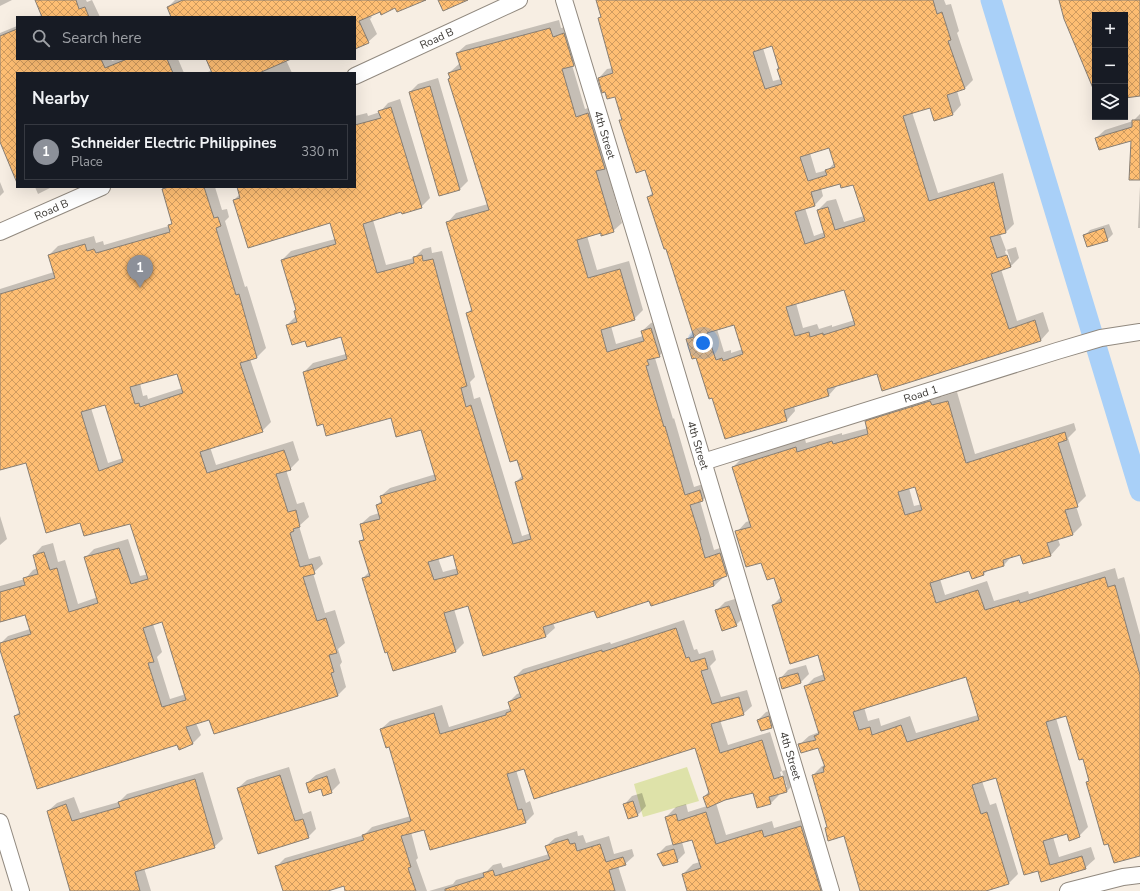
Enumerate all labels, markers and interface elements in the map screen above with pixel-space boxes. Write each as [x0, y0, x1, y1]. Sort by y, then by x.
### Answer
map controls [1092, 12, 1128, 120]
button: + [1092, 12, 1128, 48]
search box [16, 16, 356, 60]
street label: Road B [417, 24, 456, 53]
icon: search [30, 27, 52, 49]
text: Search here [62, 28, 142, 48]
button: − [1092, 48, 1128, 84]
button: layers [1092, 84, 1128, 120]
text: Nearby [32, 87, 89, 110]
street label: 4th Street [590, 109, 619, 161]
text: Schneider Electric Philippines [71, 133, 277, 153]
text: 1 [42, 143, 50, 161]
text: 330 m [301, 143, 339, 161]
text: Place [71, 153, 103, 171]
street label: Road B [32, 196, 71, 224]
pin: 1 [127, 255, 153, 288]
your location [693, 333, 713, 353]
street label: Road 1 [902, 382, 940, 407]
street label: 4th Street [683, 419, 712, 471]
street label: 4th Street [776, 730, 805, 782]

